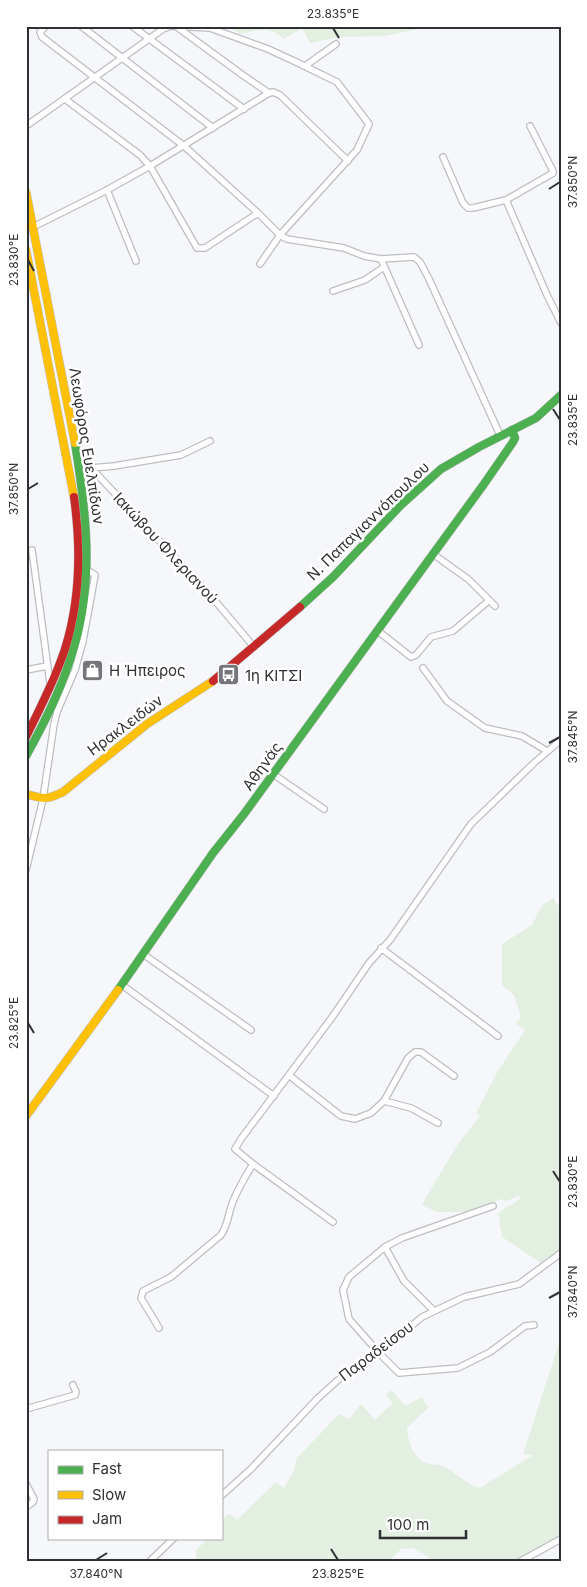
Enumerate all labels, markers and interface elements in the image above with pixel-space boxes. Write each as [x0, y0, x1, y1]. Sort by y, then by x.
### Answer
text: 23.835°E [307, 6, 359, 21]
text: 37.850°N [565, 156, 580, 208]
text: 23.830°E [6, 234, 21, 286]
street label: Λεωφόρος Ευελπίδων [65, 366, 109, 526]
text: 23.835°E [565, 394, 580, 446]
street label: Ν. Παπαγιαννόπουλου [303, 458, 433, 584]
text: 37.850°N [6, 463, 21, 515]
street label: Ιακώβου Φλεριανού [109, 488, 223, 608]
shop icon: Η Ήπειρος [81, 658, 105, 682]
place label: Η Ήπειρος [109, 661, 186, 680]
bus stop icon: 1η ΚΙΤΣΙ [217, 663, 241, 687]
place label: 1η ΚΙΤΣΙ [245, 666, 302, 685]
street label: Ηρακλειδών [83, 690, 167, 760]
text: 37.845°N [565, 711, 580, 763]
street label: Αθηνάς [238, 738, 286, 794]
text: 23.825°E [6, 997, 21, 1049]
text: 23.830°E [565, 1156, 580, 1208]
text: 37.840°N [565, 1265, 580, 1319]
street label: Παραδείσου [335, 1317, 417, 1385]
legend [48, 1450, 222, 1540]
text: Fast [92, 1459, 122, 1478]
text: Slow [92, 1485, 126, 1504]
scale bar [380, 1507, 466, 1539]
text: Jam [92, 1509, 122, 1528]
text: 100 m [387, 1515, 429, 1534]
text: 37.840°N [69, 1566, 123, 1581]
text: 23.825°E [312, 1566, 364, 1581]

